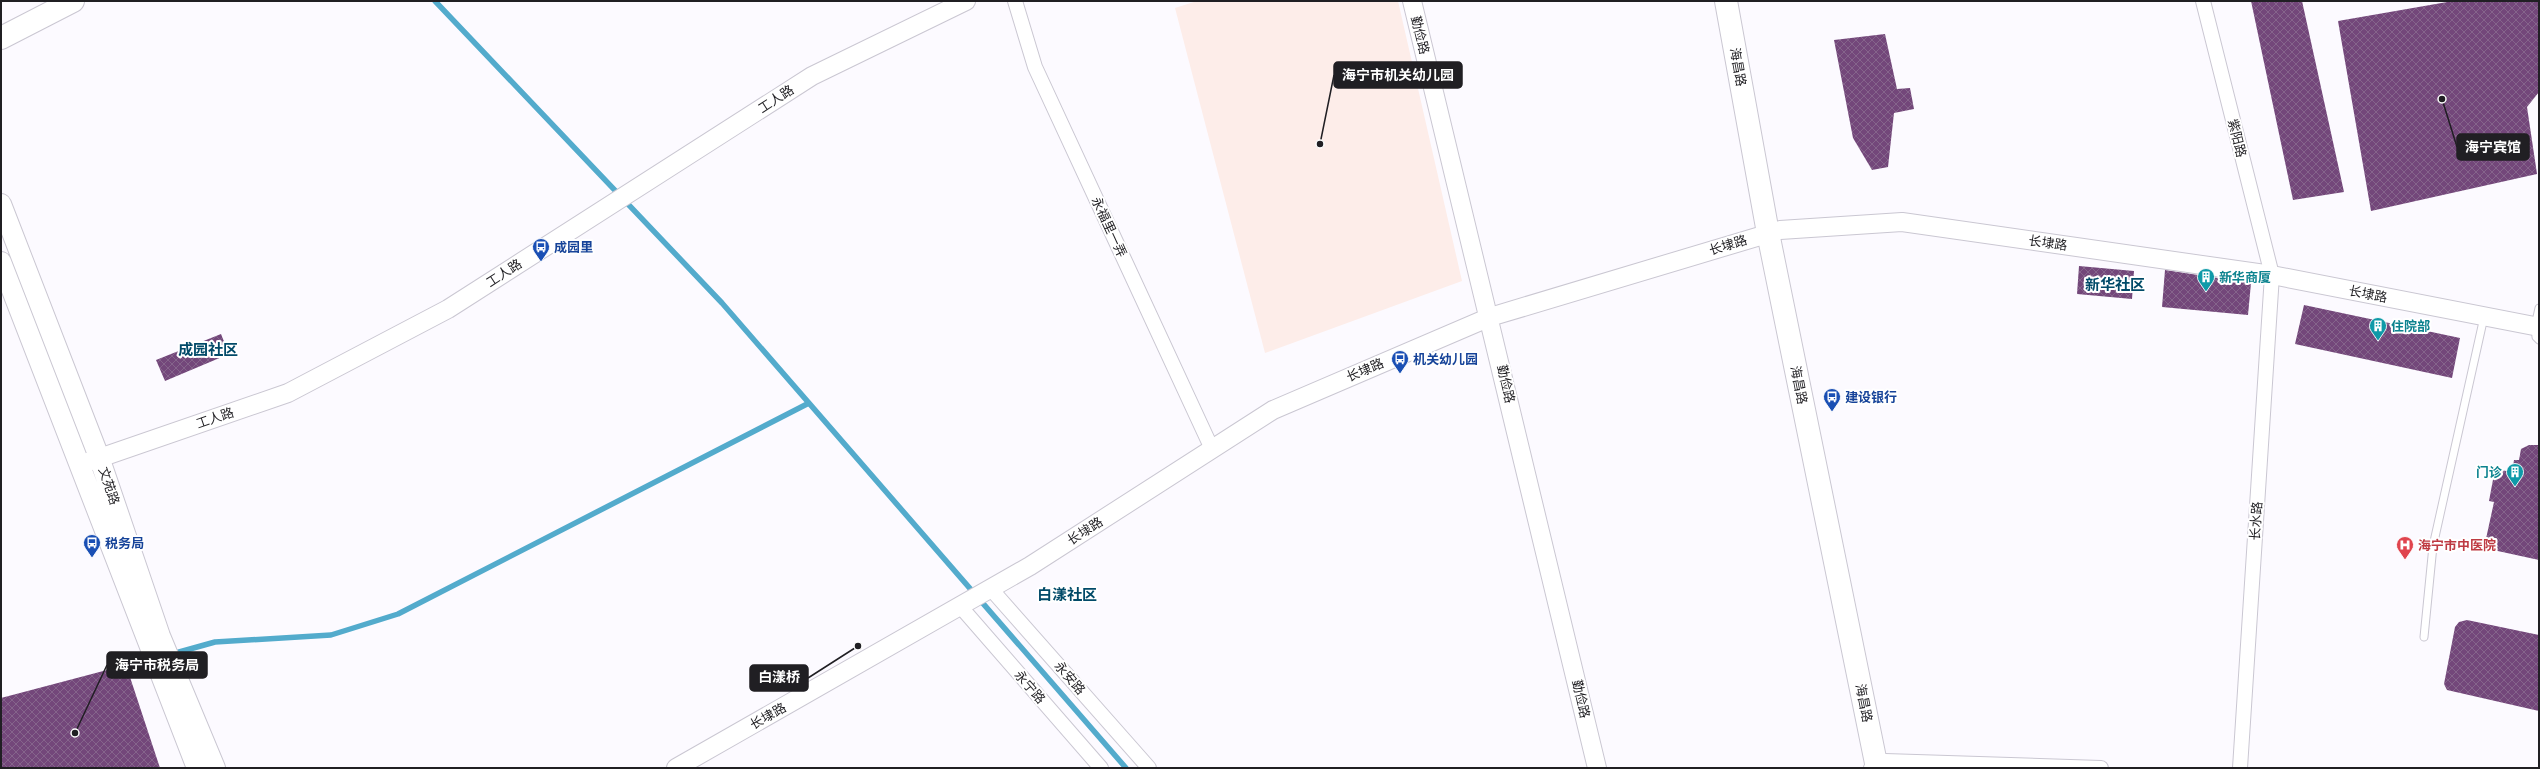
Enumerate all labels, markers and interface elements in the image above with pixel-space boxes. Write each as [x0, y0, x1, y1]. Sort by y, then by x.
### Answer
street label: 勤俭路 [1408, 14, 1432, 56]
street label: 海昌路 [1727, 46, 1749, 88]
callout: 海宁市机关幼儿园 [1334, 62, 1462, 88]
text: 海宁市机关幼儿园 [1342, 67, 1454, 83]
street label: 工人路 [756, 82, 796, 116]
street label: 紫阳路 [2225, 117, 2249, 159]
callout: 海宁宾馆 [2457, 134, 2529, 160]
text: 海宁宾馆 [2465, 139, 2521, 155]
street label: 永福里一弄 [1088, 194, 1130, 260]
street label: 长埭路 [1707, 232, 1749, 258]
street label: 长埭路 [2028, 233, 2068, 253]
bus stop icon: 成园里 [531, 237, 551, 262]
place label: 成园里 [554, 240, 593, 255]
street label: 工人路 [484, 256, 524, 290]
building icon: 新华商厦 [2196, 267, 2216, 292]
place label: 新华商厦 [2219, 270, 2271, 285]
district label: 新华社区 [2085, 276, 2145, 294]
street label: 长埭路 [2347, 283, 2389, 305]
building icon: 住院部 [2368, 316, 2388, 341]
place label: 住院部 [2391, 319, 2430, 334]
district label: 成园社区 [178, 341, 238, 359]
bus stop icon: 机关幼儿园 [1390, 349, 1410, 374]
place label: 机关幼儿园 [1413, 352, 1478, 367]
street label: 长埭路 [1344, 355, 1386, 385]
street label: 勤俭路 [1494, 363, 1518, 405]
street label: 海昌路 [1788, 364, 1810, 406]
bus stop icon: 建设银行 [1822, 387, 1842, 412]
place label: 建设银行 [1845, 390, 1897, 405]
street label: 工人路 [194, 405, 236, 431]
building icon: 门诊 [2505, 462, 2525, 487]
street label: 文苑路 [96, 465, 122, 507]
place label: 门诊 [2476, 465, 2502, 480]
street label: 长水路 [2247, 501, 2265, 541]
street label: 长埭路 [1065, 514, 1105, 548]
bus stop icon: 税务局 [82, 533, 102, 558]
hospital icon: 海宁市中医院 [2395, 535, 2415, 560]
place label: 税务局 [105, 536, 144, 551]
place label: 海宁市中医院 [2418, 538, 2496, 553]
district label: 白漾社区 [1037, 586, 1097, 604]
callout: 海宁市税务局 [107, 652, 207, 678]
text: 海宁市税务局 [115, 657, 199, 673]
street label: 永安路 [1052, 658, 1088, 698]
callout: 白漾桥 [750, 665, 808, 691]
street label: 永宁路 [1012, 667, 1048, 707]
text: 白漾桥 [758, 669, 800, 685]
street label: 勤俭路 [1569, 678, 1593, 720]
street label: 海昌路 [1853, 682, 1875, 724]
street label: 长埭路 [747, 700, 789, 732]

